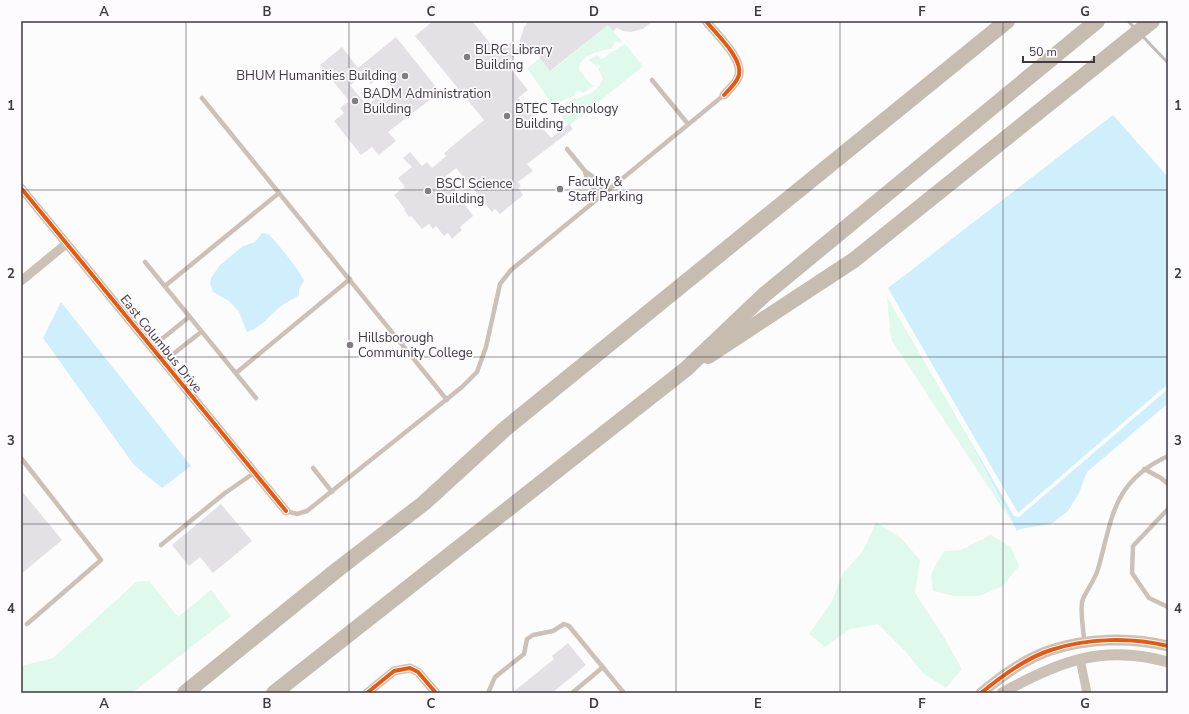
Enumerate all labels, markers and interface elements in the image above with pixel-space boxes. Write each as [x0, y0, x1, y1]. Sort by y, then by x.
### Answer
text: A [99, 3, 109, 21]
text: B [263, 3, 272, 21]
text: C [427, 3, 436, 21]
text: D [589, 3, 599, 21]
text: E [754, 3, 762, 21]
text: F [918, 3, 926, 21]
text: G [1080, 3, 1090, 21]
scale bar [1023, 38, 1094, 64]
place label: BLRC Library Building [475, 41, 553, 74]
text: 50 m [1029, 44, 1057, 60]
marker: BLRC Library Building [462, 52, 472, 62]
place label: BHUM Humanities Building [236, 67, 397, 85]
marker: BHUM Humanities Building [400, 71, 410, 81]
place label: BADM Administration Building [363, 85, 491, 118]
marker: BADM Administration Building [350, 96, 360, 106]
text: 1 [7, 97, 15, 115]
text: 1 [1174, 97, 1182, 115]
place label: BTEC Technology Building [515, 100, 619, 133]
marker: BTEC Technology Building [502, 111, 512, 121]
place label: Faculty & Staff Parking [568, 173, 643, 206]
place label: BSCI Science Building [436, 175, 512, 208]
marker: Faculty & Staff Parking [555, 184, 565, 194]
marker: BSCI Science Building [423, 186, 433, 196]
text: 2 [7, 265, 15, 283]
text: 2 [1174, 265, 1182, 283]
street label: East Columbus Drive [116, 291, 206, 397]
place label: Hillsborough Community College [358, 329, 473, 362]
marker: Hillsborough Community College [345, 340, 355, 350]
text: 3 [7, 432, 15, 450]
text: 3 [1174, 432, 1182, 450]
text: 4 [7, 600, 15, 618]
text: 4 [1174, 600, 1182, 618]
text: A [99, 695, 109, 713]
text: B [263, 695, 272, 713]
text: C [427, 695, 436, 713]
text: D [589, 695, 599, 713]
text: E [754, 695, 762, 713]
text: F [918, 695, 926, 713]
text: G [1080, 695, 1090, 713]

